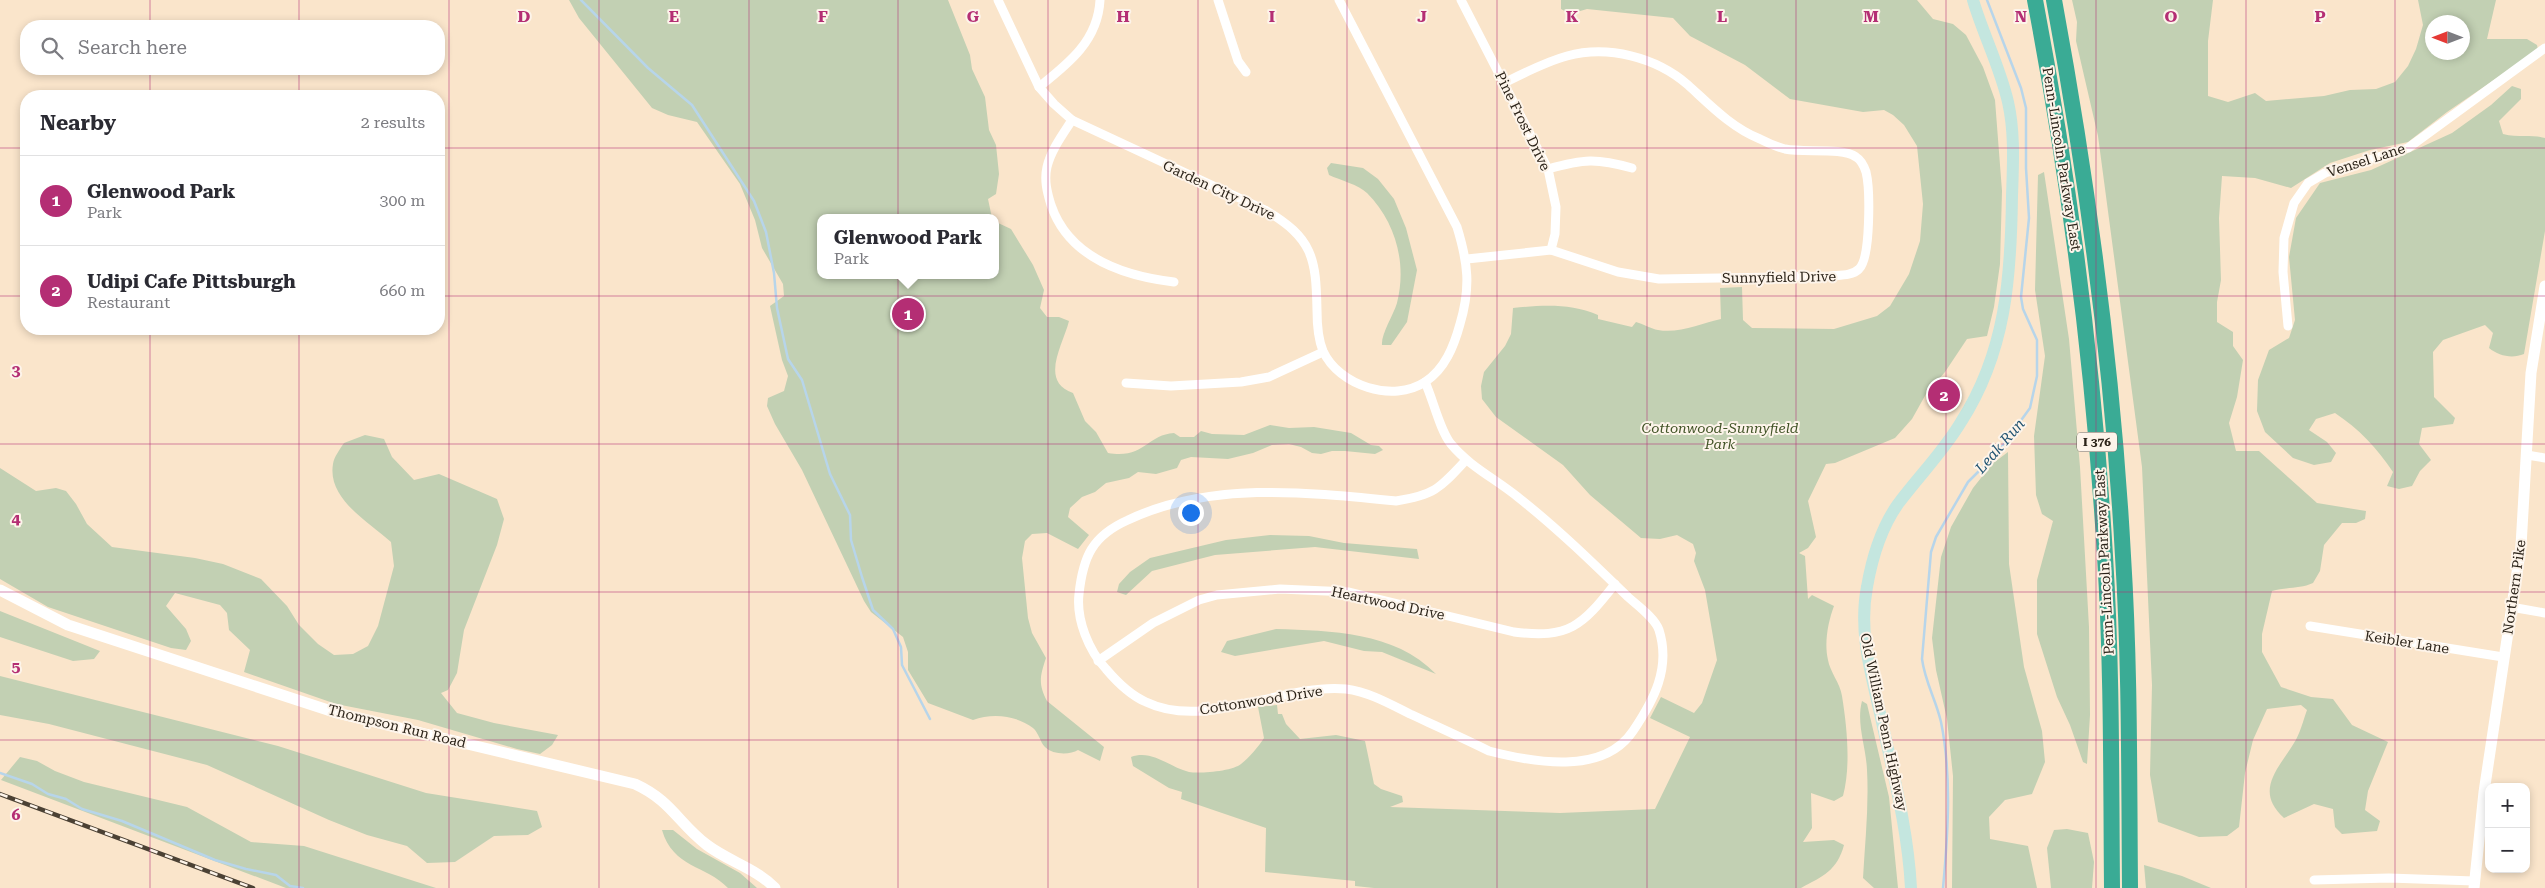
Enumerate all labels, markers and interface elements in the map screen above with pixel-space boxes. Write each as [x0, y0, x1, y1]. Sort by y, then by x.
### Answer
text: D [518, 7, 531, 26]
text: E [669, 7, 679, 26]
text: F [818, 7, 828, 26]
text: G [967, 7, 980, 26]
text: H [1116, 7, 1130, 26]
text: I [1269, 7, 1275, 26]
text: J [1417, 7, 1427, 26]
text: K [1566, 7, 1579, 26]
text: L [1717, 7, 1727, 26]
text: M [1863, 7, 1879, 26]
text: N [2015, 7, 2027, 26]
text: O [2165, 7, 2178, 26]
text: P [2314, 7, 2326, 26]
north arrow [2425, 15, 2470, 60]
search box [20, 20, 445, 75]
icon: search [38, 34, 66, 62]
text: Search here [78, 36, 187, 59]
street label: Penn-Lincoln Parkway East [2040, 66, 2084, 252]
street label: Pine Frost Drive [1492, 69, 1554, 173]
text: Nearby [40, 111, 116, 135]
text: 2 results [361, 113, 425, 132]
street label: Vensel Lane [2325, 140, 2407, 180]
street label: Garden City Drive [1160, 157, 1278, 223]
text: Glenwood Park [87, 180, 235, 203]
text: 1 [52, 191, 60, 210]
text: 300 m [379, 191, 425, 210]
text: Park [87, 203, 122, 222]
popup [817, 214, 999, 279]
text: Glenwood Park [834, 226, 982, 249]
text: Park [834, 249, 869, 268]
street label: Sunnyfield Drive [1722, 268, 1836, 286]
text: Udipi Cafe Pittsburgh [87, 270, 296, 293]
text: 2 [52, 281, 60, 300]
text: 660 m [379, 281, 425, 300]
text: Restaurant [87, 293, 170, 312]
pin: 1 [892, 295, 924, 333]
text: 3 [12, 361, 21, 380]
pin: 2 [1928, 376, 1960, 414]
water label: Leak Run [1971, 415, 2029, 478]
park label: Cottonwood-Sunnyfield Park [1641, 420, 1799, 452]
road number: I 376 [2077, 432, 2117, 452]
street label: Penn-Lincoln Parkway East [2091, 469, 2117, 655]
your location [1178, 500, 1204, 526]
text: 4 [12, 509, 21, 528]
street label: Northern Pike [2499, 538, 2529, 635]
street label: Heartwood Drive [1330, 583, 1447, 623]
street label: Keibler Lane [2364, 627, 2451, 657]
street label: Old William Penn Highway [1857, 632, 1911, 813]
text: 5 [12, 657, 21, 676]
street label: Cottonwood Drive [1198, 682, 1324, 718]
street label: Thompson Run Road [326, 701, 468, 751]
map controls [2485, 783, 2530, 873]
button: + [2485, 783, 2530, 828]
text: 6 [12, 805, 21, 824]
button: − [2485, 828, 2530, 873]

